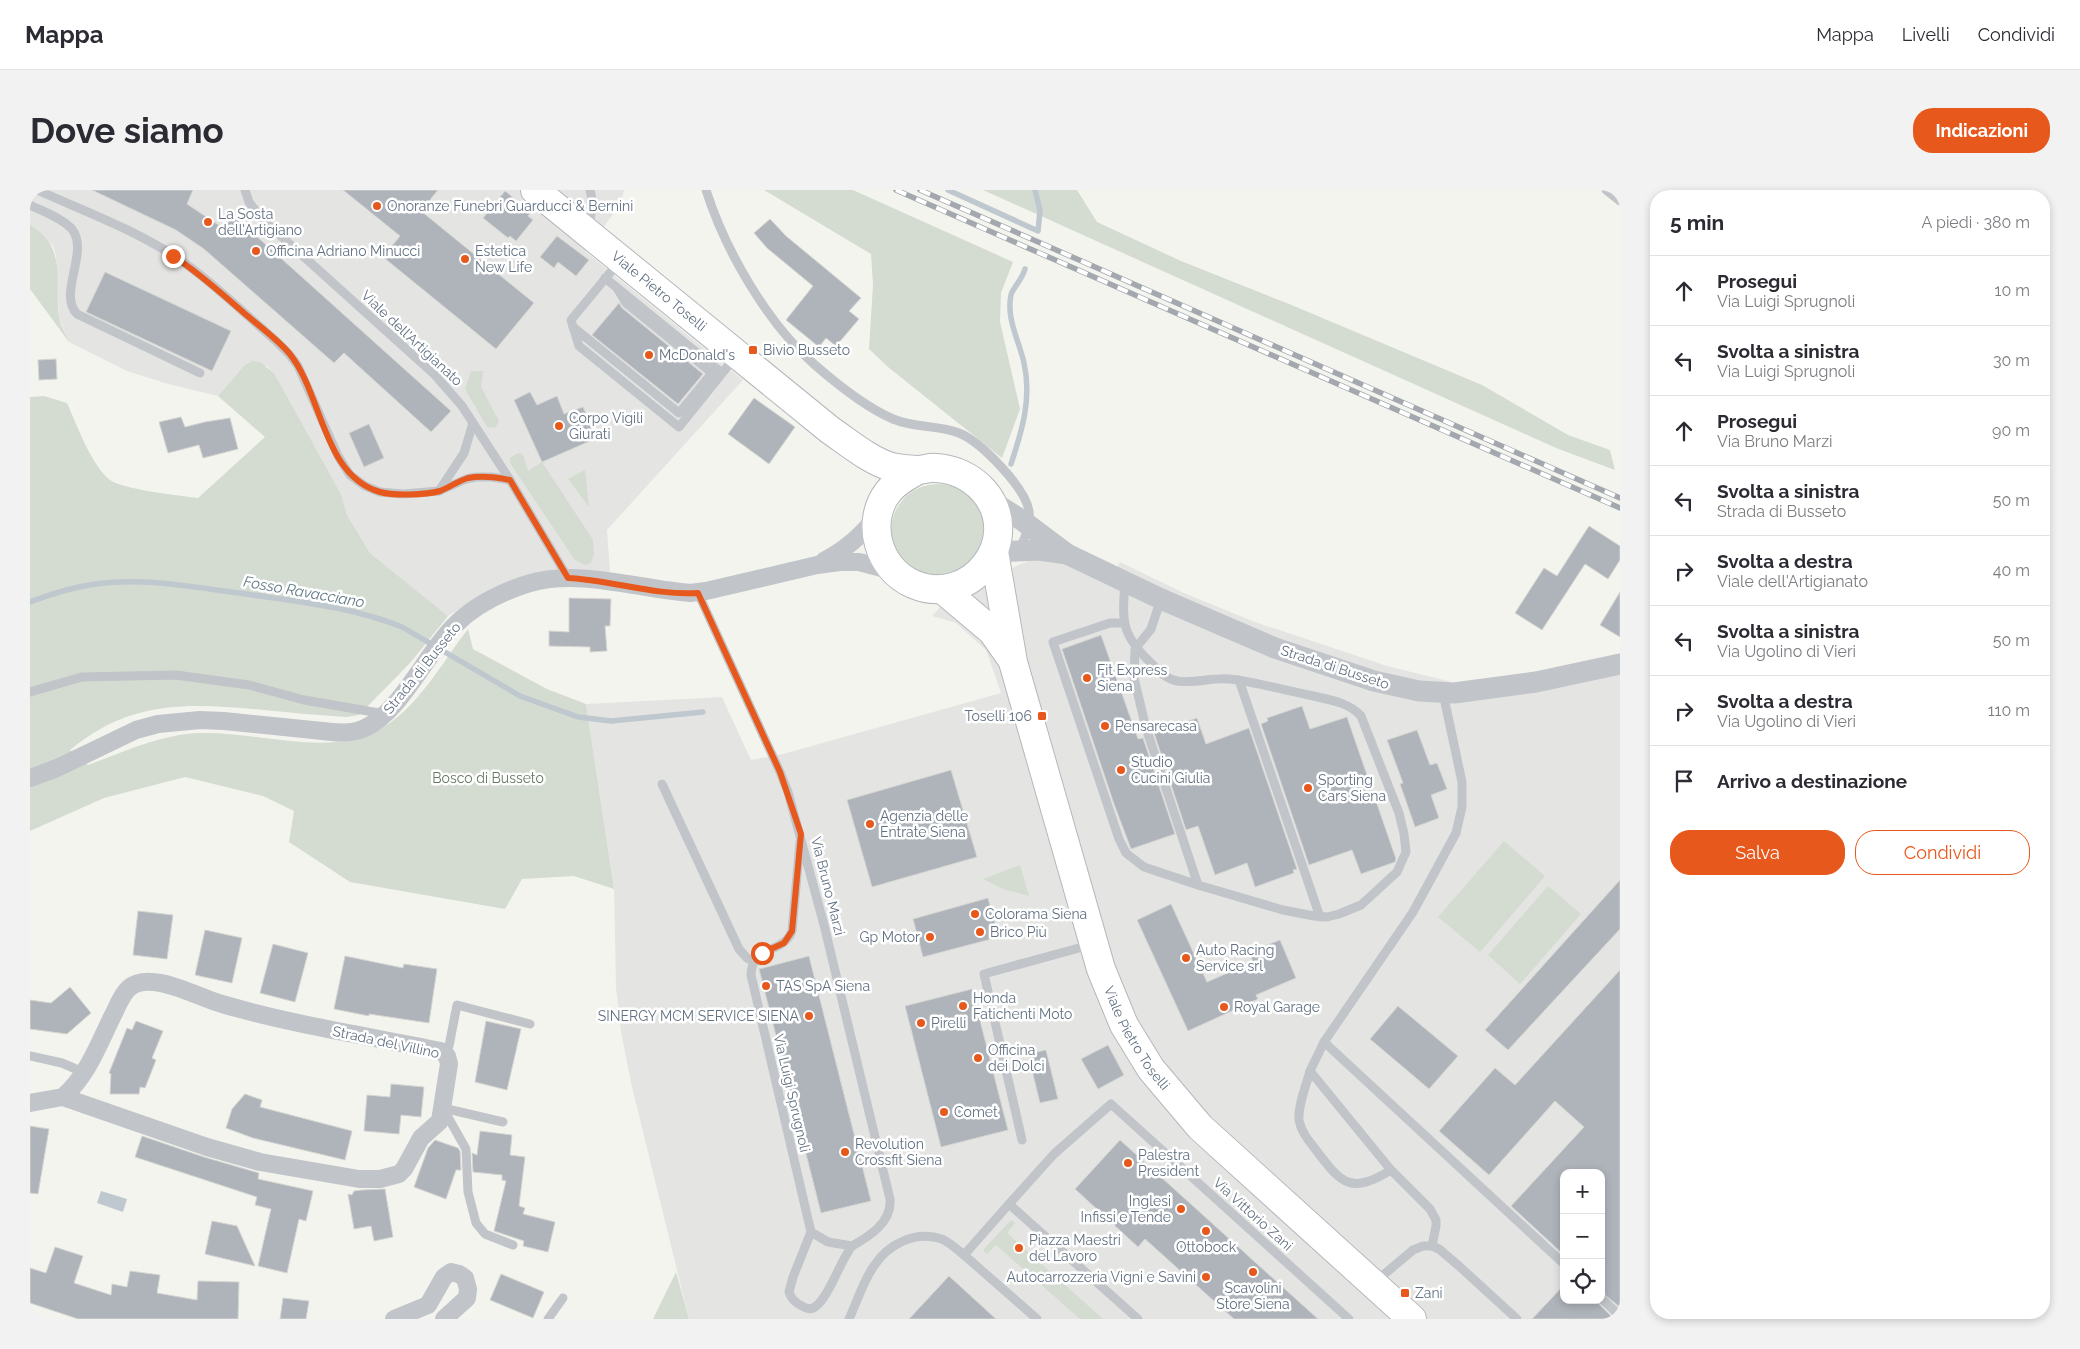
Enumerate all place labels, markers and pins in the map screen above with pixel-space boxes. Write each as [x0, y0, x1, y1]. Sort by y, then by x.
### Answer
place label: Onoranze Funebri Guarducci & Bernini [387, 198, 633, 214]
marker: Onoranze Funebri Guarducci & Bernini [371, 200, 383, 212]
place label: La Sosta dell'Artigiano [218, 206, 302, 238]
marker: La Sosta dell'Artigiano [202, 216, 214, 228]
place label: Officina Adriano Minucci [266, 243, 420, 259]
place label: Estetica New Life [475, 243, 532, 275]
marker: Officina Adriano Minucci [250, 245, 262, 257]
marker: Estetica New Life [459, 253, 471, 265]
place label: Bivio Busseto [763, 342, 850, 358]
marker: Bivio Busseto [747, 344, 759, 356]
place label: McDonald's [659, 347, 735, 363]
marker: McDonald's [643, 349, 655, 361]
place label: Corpo Vigili Giurati [569, 410, 643, 442]
marker: Corpo Vigili Giurati [553, 420, 565, 432]
place label: Fit Express Siena [1097, 662, 1167, 694]
marker: Fit Express Siena [1081, 672, 1093, 684]
place label: Toselli 106 [964, 708, 1032, 724]
marker: Toselli 106 [1036, 710, 1048, 722]
place label: Pensarecasa [1115, 718, 1197, 734]
marker: Pensarecasa [1099, 720, 1111, 732]
place label: Studio Cucini Giulia [1131, 754, 1210, 786]
marker: Studio Cucini Giulia [1115, 764, 1127, 776]
place label: Sporting Cars Siena [1318, 772, 1386, 804]
marker: Sporting Cars Siena [1302, 782, 1314, 794]
place label: Agenzia delle Entrate Siena [880, 808, 968, 840]
marker: Agenzia delle Entrate Siena [864, 818, 876, 830]
place label: Colorama Siena [985, 906, 1087, 922]
marker: Colorama Siena [969, 908, 981, 920]
place label: Brico Più [990, 924, 1047, 940]
marker: Brico Più [974, 926, 986, 938]
place label: Gp Motor [860, 929, 920, 945]
marker: Gp Motor [924, 931, 936, 943]
place label: Auto Racing Service srl [1196, 942, 1274, 974]
marker: Auto Racing Service srl [1180, 952, 1192, 964]
place label: TAS SpA Siena [776, 978, 870, 994]
marker: TAS SpA Siena [760, 980, 772, 992]
place label: Honda Fatichenti Moto [973, 990, 1072, 1022]
place label: Royal Garage [1234, 999, 1320, 1015]
marker: Honda Fatichenti Moto [957, 1000, 969, 1012]
marker: Royal Garage [1218, 1001, 1230, 1013]
place label: SINERGY MCM SERVICE SIENA [598, 1008, 800, 1024]
marker: SINERGY MCM SERVICE SIENA [803, 1010, 815, 1022]
place label: Pirelli [931, 1015, 966, 1031]
marker: Pirelli [915, 1017, 927, 1029]
place label: Officina dei Dolci [988, 1042, 1044, 1074]
marker: Officina dei Dolci [972, 1052, 984, 1064]
place label: Comet [954, 1104, 998, 1120]
marker: Comet [938, 1106, 950, 1118]
place label: Revolution Crossfit Siena [855, 1136, 942, 1168]
marker: Revolution Crossfit Siena [839, 1146, 851, 1158]
place label: Palestra President [1138, 1147, 1199, 1179]
marker: Palestra President [1122, 1157, 1134, 1169]
place label: Inglesi Infissi e Tende [1081, 1193, 1171, 1225]
marker: Inglesi Infissi e Tende [1175, 1203, 1187, 1215]
marker: Ottobock [1200, 1225, 1212, 1237]
place label: Piazza Maestri del Lavoro [1029, 1232, 1121, 1264]
place label: Ottobock [1176, 1239, 1237, 1255]
marker: Piazza Maestri del Lavoro [1013, 1242, 1025, 1254]
marker: Scavolini Store Siena [1247, 1266, 1259, 1278]
place label: Autocarrozzeria Vigni e Savini [1006, 1269, 1196, 1285]
marker: Autocarrozzeria Vigni e Savini [1200, 1271, 1212, 1283]
place label: Scavolini Store Siena [1216, 1280, 1290, 1312]
place label: Zani [1415, 1285, 1443, 1301]
marker: Zani [1399, 1287, 1411, 1299]

